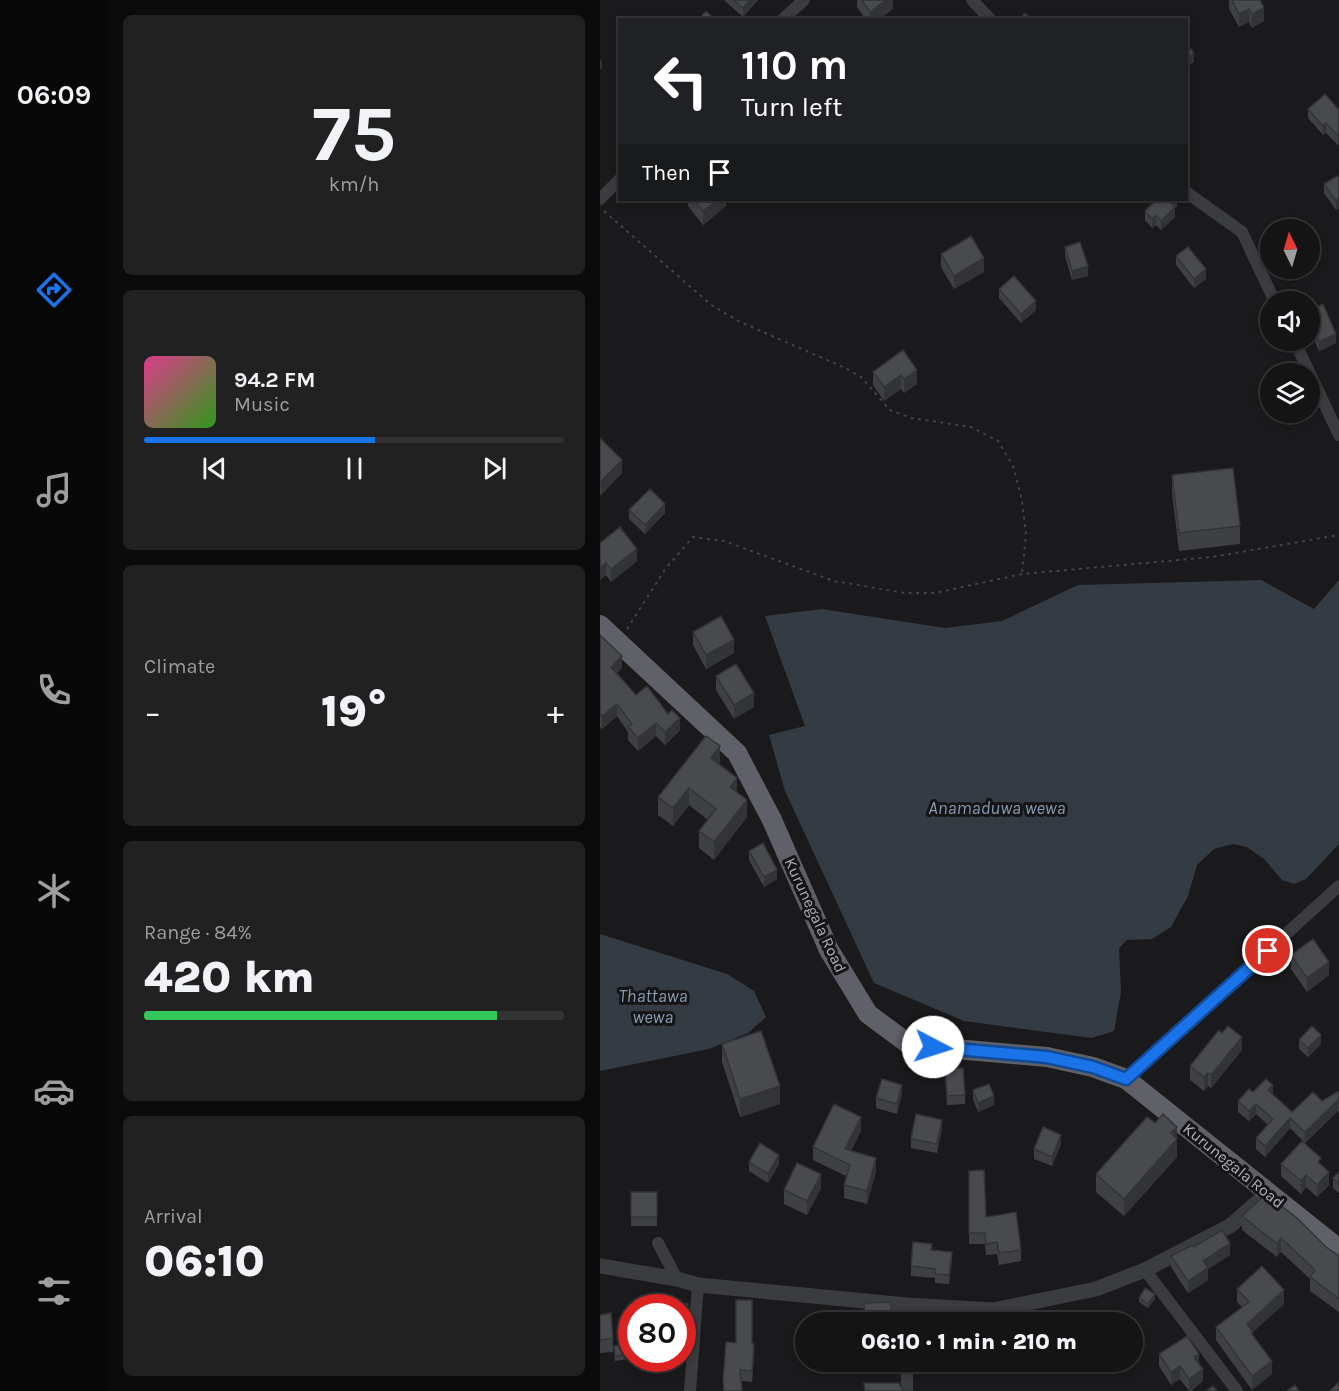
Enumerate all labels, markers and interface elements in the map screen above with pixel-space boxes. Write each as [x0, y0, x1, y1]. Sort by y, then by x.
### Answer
text: 110 m [741, 40, 848, 90]
icon: left [642, 42, 720, 120]
text: 06:09 [17, 79, 91, 111]
text: 75 [312, 88, 396, 180]
text: Turn left [741, 91, 842, 123]
icon: arrive [703, 156, 736, 189]
text: Then [642, 160, 691, 186]
text: km/h [329, 173, 379, 196]
north arrow [1260, 219, 1320, 279]
map controls [1260, 219, 1320, 423]
icon: directions [33, 269, 75, 311]
button: sound [1260, 291, 1320, 351]
button: layers [1260, 363, 1320, 423]
text: 94.2 FM [234, 367, 315, 393]
text: Music [234, 393, 290, 416]
icon: previous [198, 452, 231, 485]
icon: pause [338, 452, 371, 485]
icon: next [478, 452, 511, 485]
icon: music [33, 469, 75, 511]
text: Climate [144, 655, 215, 678]
icon: phone [33, 669, 75, 711]
text: 19° [321, 685, 387, 737]
text: − [144, 693, 161, 731]
text: + [547, 693, 564, 731]
water label: Anamaduwa wewa [928, 797, 1066, 819]
street label: Kurunegala Road [781, 855, 850, 976]
icon: climate [33, 870, 75, 912]
text: Range · 84% [144, 921, 252, 944]
pin [1242, 925, 1293, 976]
icon: arrive [1251, 934, 1284, 967]
text: 420 km [144, 951, 315, 1003]
water label: Thattawa wewa [618, 985, 688, 1028]
position arrow [901, 1015, 965, 1079]
icon: car [33, 1070, 75, 1112]
street label: Kurunegala Road [1179, 1119, 1288, 1212]
text: Arrival [144, 1205, 203, 1228]
text: 06:10 [144, 1235, 265, 1287]
icon: filters [33, 1270, 75, 1312]
speed limit sign: 80 [618, 1294, 696, 1372]
text: 06:10 · 1 min · 210 m [861, 1329, 1077, 1355]

